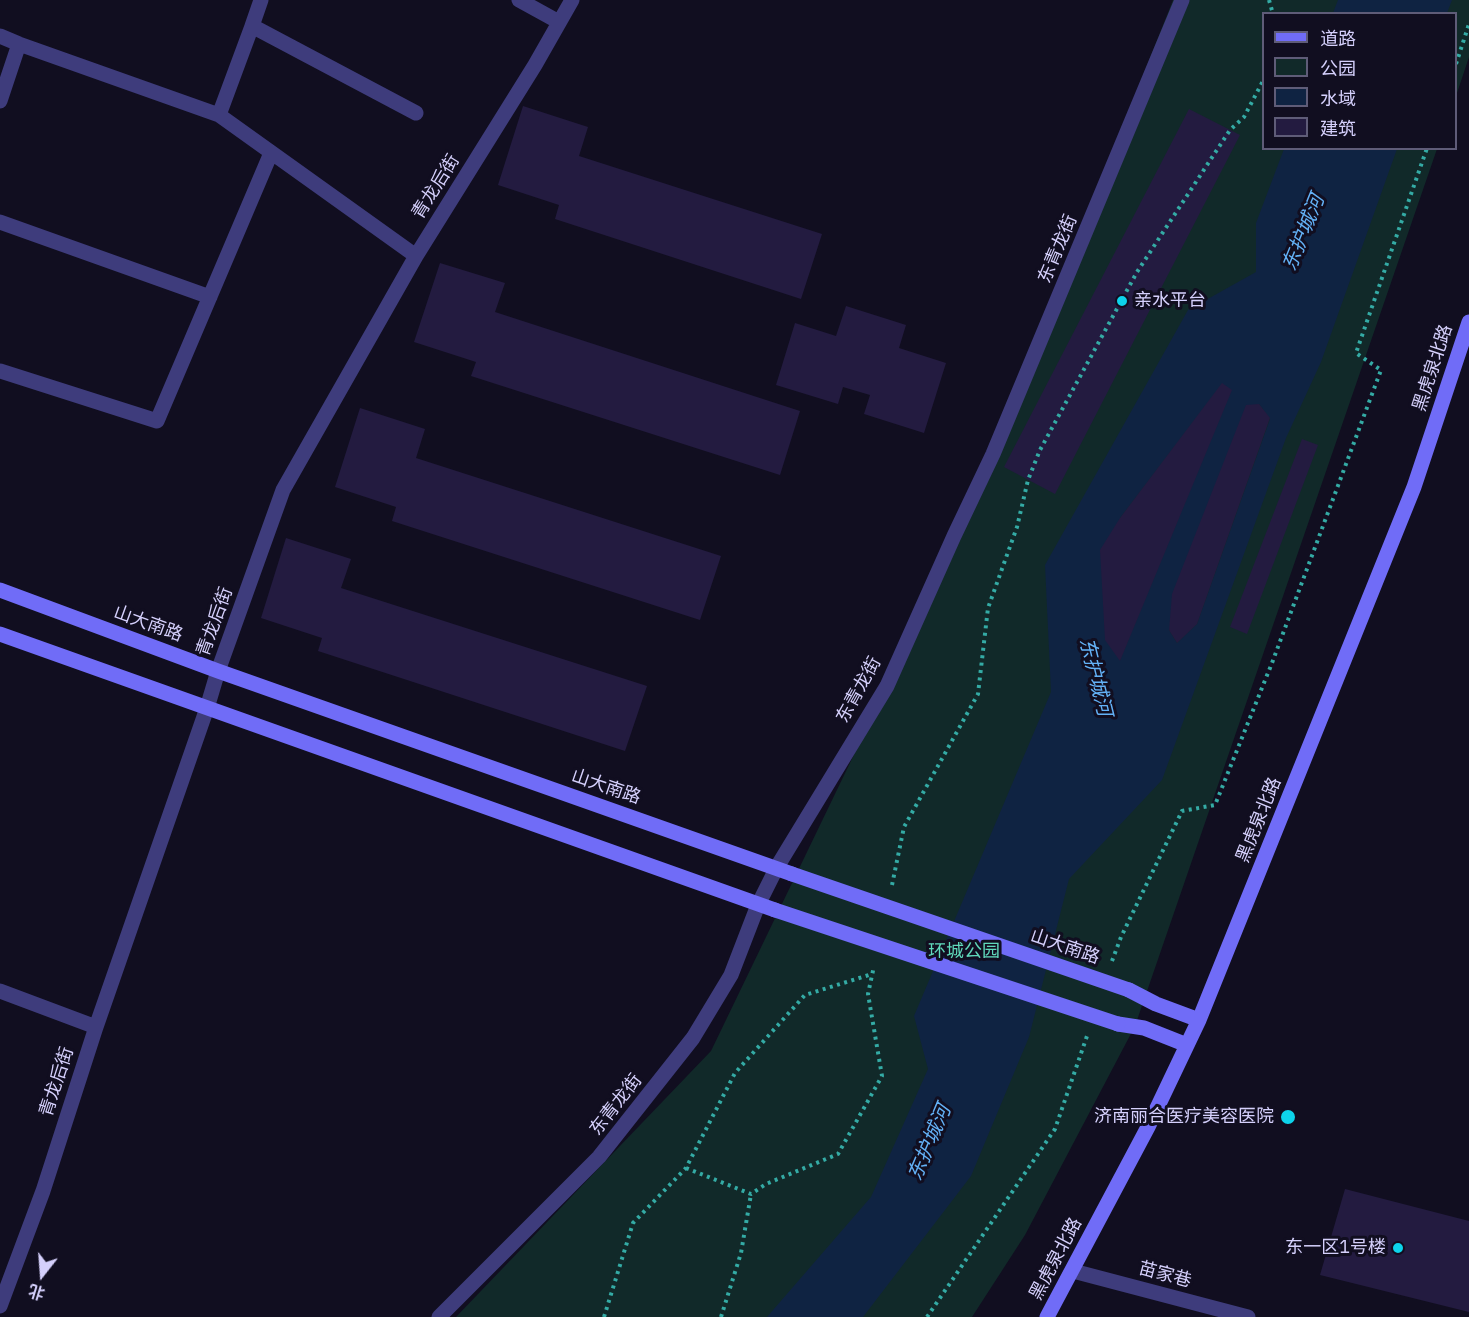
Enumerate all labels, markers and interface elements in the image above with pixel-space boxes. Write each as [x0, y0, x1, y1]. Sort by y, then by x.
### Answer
legend [1262, 12, 1457, 150]
text: 道路 [1320, 27, 1356, 50]
text: 公园 [1320, 57, 1356, 80]
text: 水域 [1320, 87, 1356, 110]
text: 建筑 [1320, 117, 1356, 140]
street label: 青龙后街 [408, 151, 464, 223]
water label: 东护城河 [1278, 191, 1330, 275]
street label: 东青龙街 [1034, 212, 1082, 286]
place label: 亲水平台 [1134, 290, 1206, 312]
marker: 亲水平台 [1115, 294, 1129, 308]
street label: 黑虎泉北路 [1409, 322, 1457, 414]
street label: 青龙后街 [193, 584, 237, 660]
street label: 山大南路 [110, 602, 186, 646]
water label: 东护城河 [1074, 635, 1116, 719]
street label: 东青龙街 [832, 653, 886, 727]
street label: 山大南路 [568, 765, 644, 809]
street label: 黑虎泉北路 [1232, 774, 1286, 866]
street label: 山大南路 [1027, 925, 1103, 969]
park label: 环城公园 [928, 941, 1000, 963]
street label: 青龙后街 [36, 1044, 78, 1120]
street label: 东青龙街 [585, 1070, 647, 1140]
water label: 东护城河 [903, 1101, 957, 1185]
place label: 济南丽合医疗美容医院 [1094, 1106, 1274, 1128]
marker: 济南丽合医疗美容医院 [1279, 1108, 1297, 1126]
street label: 黑虎泉北路 [1025, 1214, 1087, 1304]
place label: 东一区1号楼 [1285, 1237, 1386, 1259]
marker: 东一区1号楼 [1391, 1241, 1405, 1255]
north arrow [12, 1245, 72, 1305]
street label: 苗家巷 [1136, 1258, 1194, 1292]
text: 北 [26, 1280, 47, 1304]

